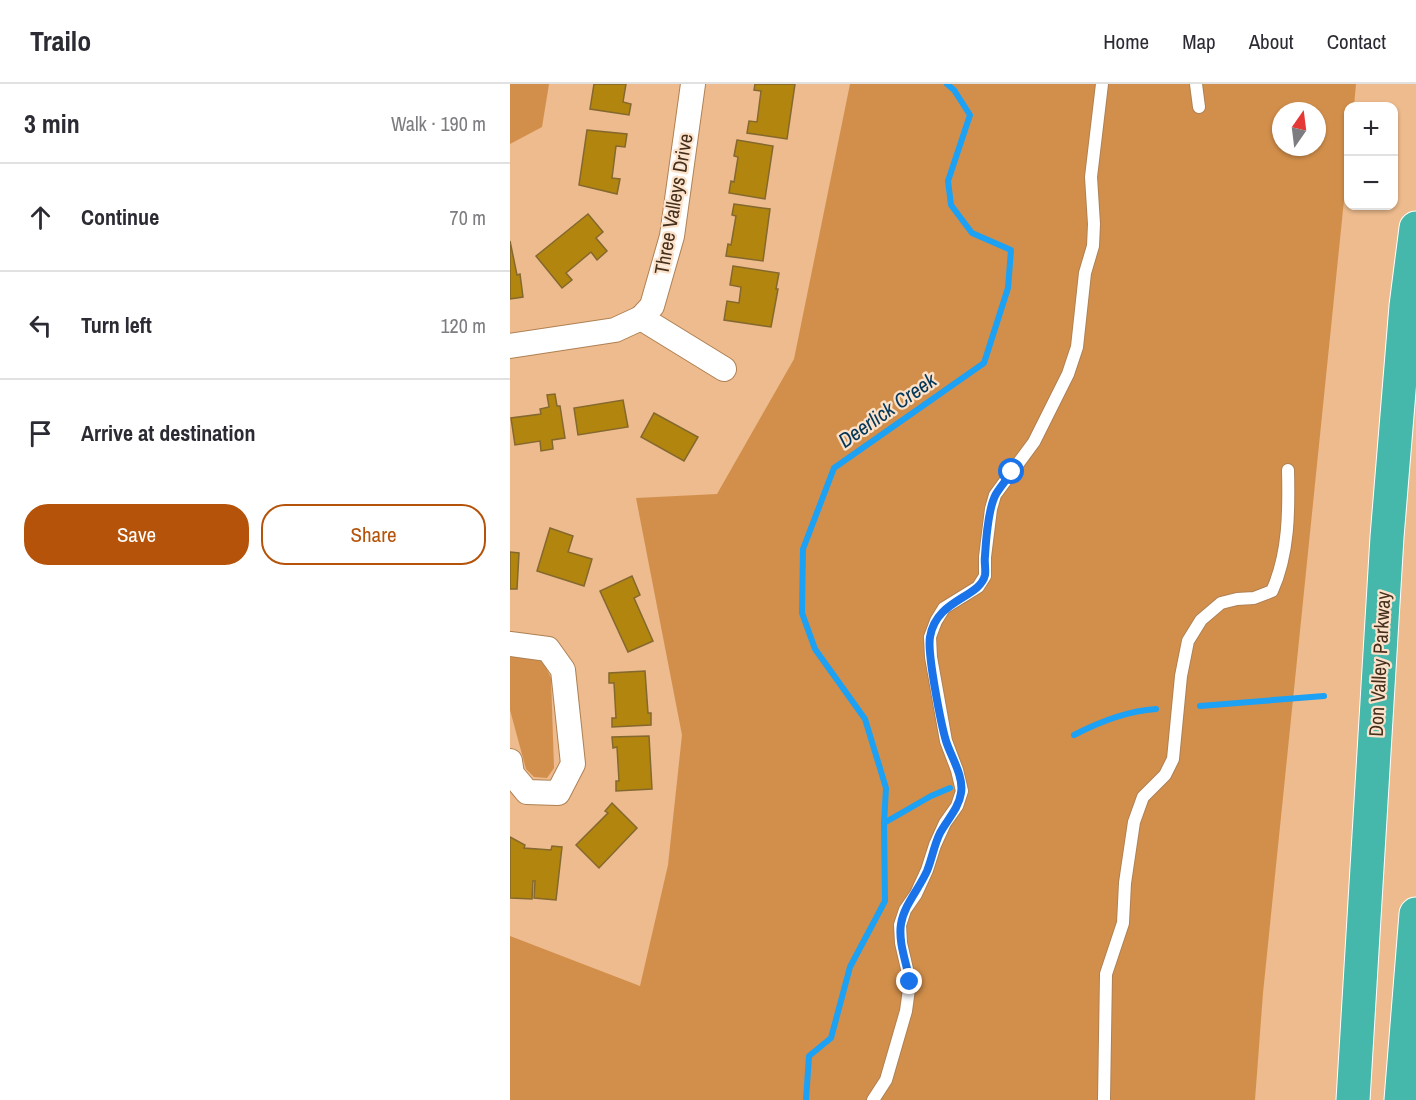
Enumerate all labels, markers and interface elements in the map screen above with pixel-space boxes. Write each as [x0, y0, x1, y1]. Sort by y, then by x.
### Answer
text: Trailo [30, 22, 91, 60]
text: Home [1103, 27, 1149, 56]
text: Map [1182, 27, 1216, 56]
text: About [1249, 27, 1294, 56]
text: Contact [1327, 27, 1386, 56]
north arrow [1272, 102, 1326, 156]
map controls [1344, 102, 1398, 210]
button: + [1344, 102, 1398, 156]
text: 3 min [24, 106, 80, 141]
text: Walk · 190 m [391, 110, 486, 137]
street label: Three Valleys Drive [647, 131, 699, 277]
button: − [1344, 156, 1398, 210]
icon: ahead [24, 201, 57, 234]
text: Continue [81, 202, 159, 232]
text: 70 m [450, 204, 486, 231]
icon: left [24, 309, 57, 342]
text: Turn left [81, 310, 152, 340]
text: 120 m [440, 312, 486, 339]
water label: Deerlick Creek [832, 365, 943, 455]
icon: arrive [24, 417, 57, 450]
text: Arrive at destination [81, 418, 255, 448]
route start [998, 458, 1024, 484]
button: Save [24, 504, 249, 565]
button: Share [261, 504, 486, 565]
street label: Don Valley Parkway [1362, 590, 1396, 737]
route end [896, 968, 922, 994]

